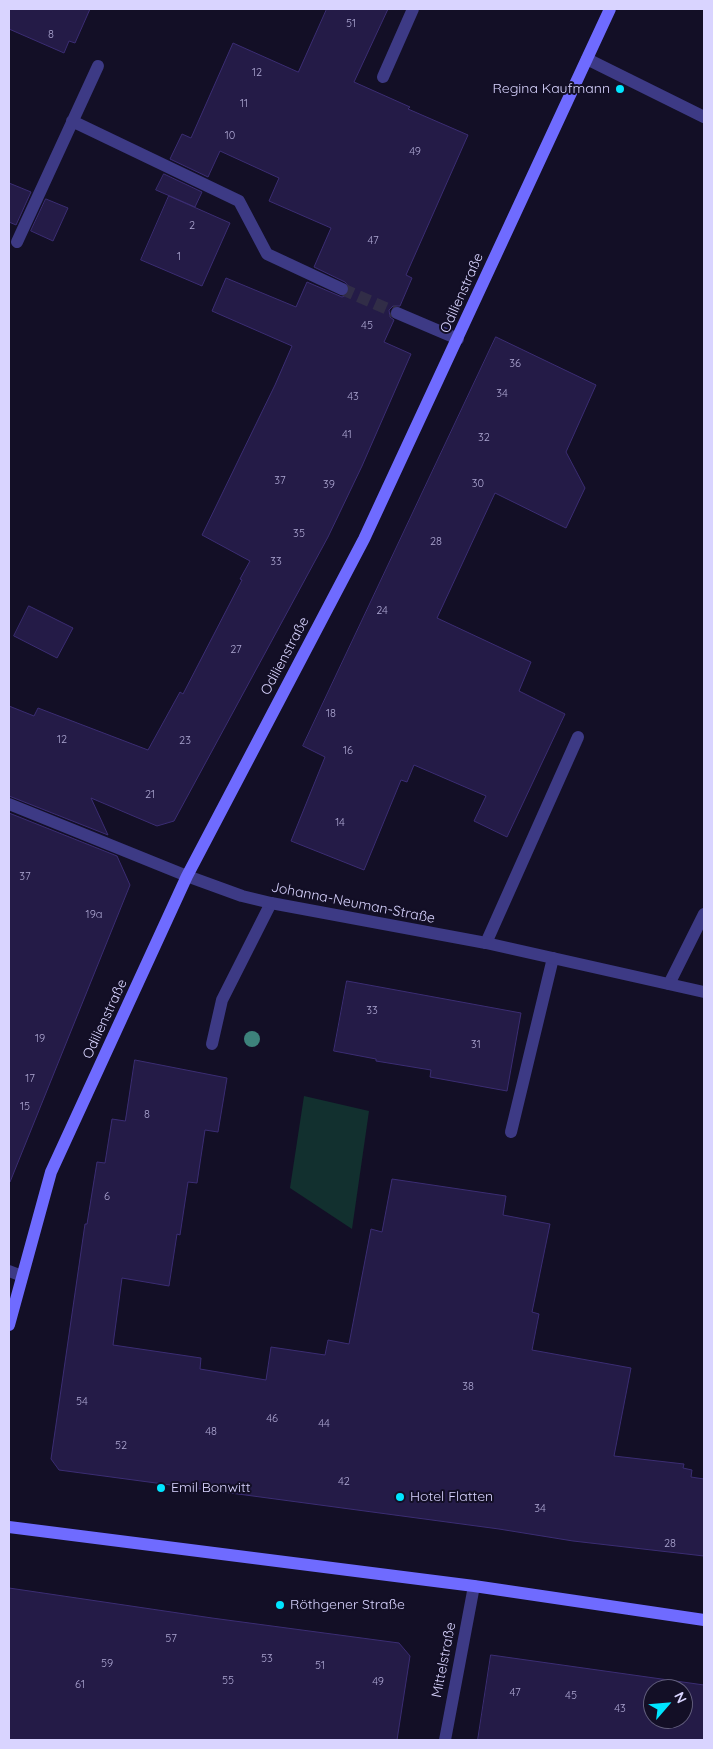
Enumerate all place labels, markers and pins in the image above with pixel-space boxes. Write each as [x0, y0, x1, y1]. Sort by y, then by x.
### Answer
place label: Regina Kaufmann [492, 81, 610, 97]
marker: Regina Kaufmann [614, 83, 626, 95]
place label: Emil Bonwitt [171, 1480, 250, 1496]
marker: Emil Bonwitt [155, 1482, 167, 1494]
place label: Hotel Flatten [410, 1489, 493, 1505]
marker: Hotel Flatten [394, 1491, 406, 1503]
place label: Röthgener Straße [290, 1597, 405, 1613]
marker: Röthgener Straße [274, 1599, 286, 1611]

